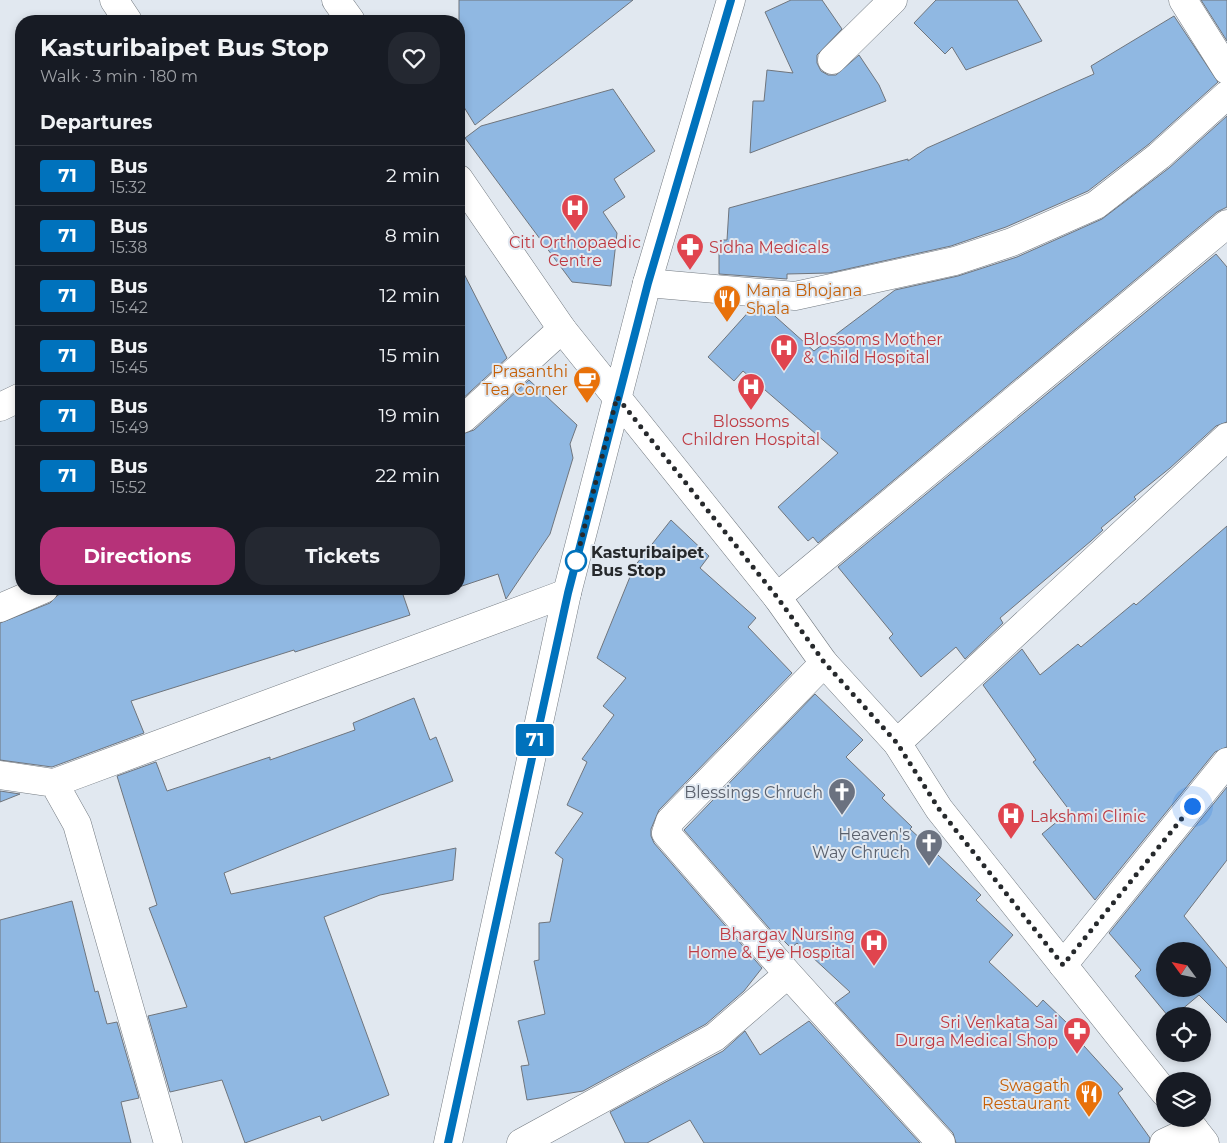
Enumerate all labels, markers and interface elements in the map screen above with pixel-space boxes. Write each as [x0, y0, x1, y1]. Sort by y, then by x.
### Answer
button: heart [388, 32, 440, 84]
text: Kasturibaipet Bus Stop [40, 33, 329, 62]
text: Walk · 3 min · 180 m [40, 67, 198, 86]
text: Departures [40, 111, 152, 134]
text: Bus [110, 155, 148, 178]
text: 2 min [386, 164, 440, 187]
text: 71 [58, 165, 77, 187]
text: 15:32 [110, 178, 146, 197]
hospital icon: Citi Orthopaedic Centre [560, 193, 590, 232]
text: Bus [110, 215, 148, 238]
text: 8 min [385, 224, 440, 247]
text: 71 [58, 225, 77, 247]
pharmacy icon: Sidha Medicals [675, 232, 705, 271]
place label: Citi Orthopaedic Centre [509, 233, 641, 270]
text: 15:38 [110, 238, 147, 257]
place label: Sidha Medicals [709, 238, 829, 257]
text: Bus [110, 275, 148, 298]
place label: Mana Bhojana Shala [746, 281, 862, 318]
text: 12 min [379, 284, 440, 307]
restaurant icon: Mana Bhojana Shala [712, 284, 742, 323]
text: 71 [58, 285, 77, 307]
text: 15:42 [110, 298, 148, 317]
place label: Blossoms Mother & Child Hospital [803, 330, 943, 367]
hospital icon: Blossoms Mother & Child Hospital [769, 333, 799, 372]
text: Bus [110, 335, 148, 358]
text: 15 min [379, 344, 440, 367]
text: 71 [58, 345, 77, 367]
text: 15:45 [110, 358, 148, 377]
place label: Prasanthi Tea Corner [482, 362, 568, 399]
cafe icon: Prasanthi Tea Corner [572, 365, 602, 404]
hospital icon: Blossoms Children Hospital [736, 372, 766, 411]
text: Bus [110, 395, 148, 418]
text: 19 min [378, 404, 440, 427]
text: 71 [58, 405, 77, 427]
place label: Blossoms Children Hospital [682, 412, 820, 449]
text: 15:49 [110, 418, 148, 437]
text: Bus [110, 455, 148, 478]
text: 22 min [375, 464, 440, 487]
text: 71 [58, 465, 77, 487]
text: 15:52 [110, 478, 146, 497]
button: Directions [40, 527, 235, 585]
button: Tickets [245, 527, 440, 585]
place label: Kasturibaipet Bus Stop [591, 543, 704, 580]
marker: Kasturibaipet Bus Stop [565, 550, 587, 572]
line badge: 71 [512, 724, 558, 756]
text: 71 [526, 729, 544, 751]
church icon: Blessings Chruch [827, 777, 857, 816]
place label: Blessings Chruch [684, 783, 823, 802]
your location [1180, 794, 1205, 819]
hospital icon: Lakshmi Clinic [996, 801, 1026, 840]
place label: Lakshmi Clinic [1030, 807, 1146, 826]
place label: Heaven's Way Chruch [812, 825, 910, 862]
church icon: Heaven's Way Chruch [914, 828, 944, 867]
place label: Bhargav Nursing Home & Eye Hospital [687, 925, 855, 962]
hospital icon: Bhargav Nursing Home & Eye Hospital [859, 928, 889, 967]
north arrow [1156, 942, 1211, 998]
map controls [1156, 942, 1211, 1127]
button: locate [1156, 1007, 1211, 1062]
place label: Sri Venkata Sai Durga Medical Shop [895, 1013, 1058, 1050]
pharmacy icon: Sri Venkata Sai Durga Medical Shop [1062, 1016, 1092, 1055]
button: layers [1156, 1072, 1211, 1127]
place label: Swagath Restaurant [982, 1076, 1070, 1113]
restaurant icon: Swagath Restaurant [1074, 1079, 1104, 1118]

